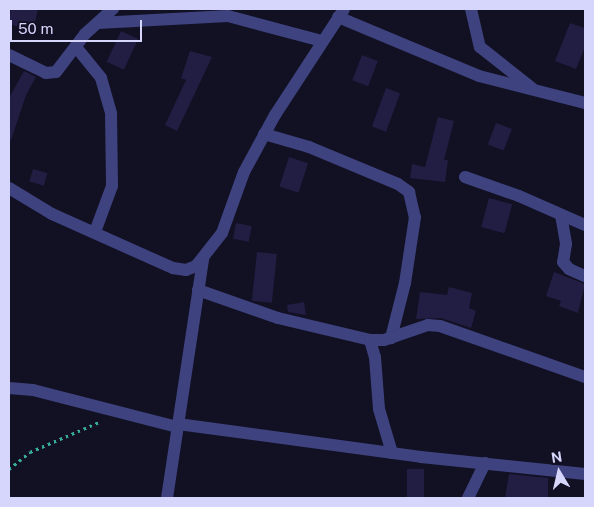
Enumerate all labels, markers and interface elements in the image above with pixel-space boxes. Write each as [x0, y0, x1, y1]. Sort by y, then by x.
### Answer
scale bar [12, 10, 145, 42]
text: 50 m [18, 20, 53, 37]
north arrow [534, 447, 584, 497]
text: N [550, 448, 563, 466]

